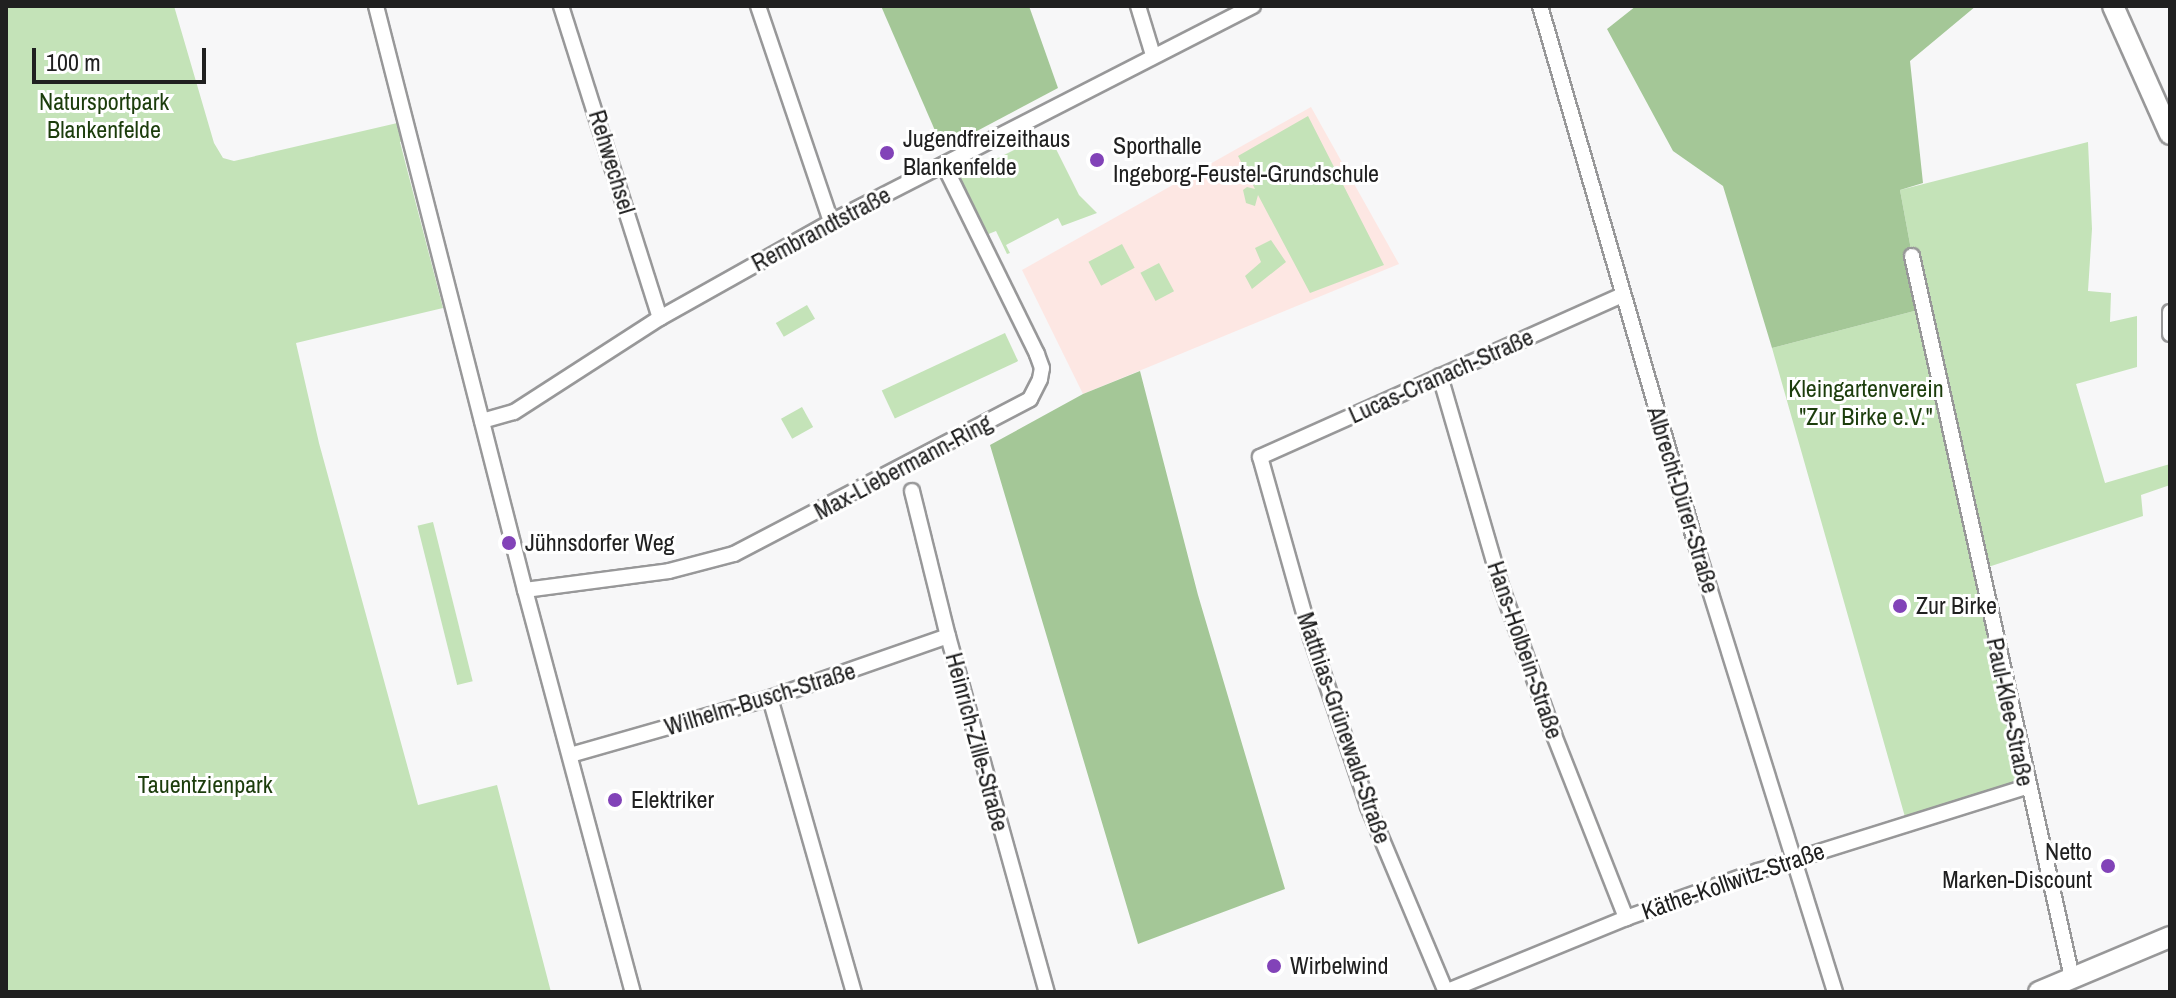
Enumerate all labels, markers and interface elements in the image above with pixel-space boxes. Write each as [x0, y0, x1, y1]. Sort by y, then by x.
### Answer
scale bar [36, 32, 210, 82]
text: 100 m [46, 46, 101, 78]
park label: Natursportpark Blankenfelde [39, 88, 169, 144]
street label: Rehwechsel [583, 107, 641, 217]
place label: Jugendfreizeithaus Blankenfelde [903, 125, 1070, 181]
place label: Sporthalle Ingeborg-Feustel-Grundschule [1113, 132, 1379, 188]
marker: Jugendfreizeithaus Blankenfelde [878, 144, 896, 162]
marker: Sporthalle Ingeborg-Feustel-Grundschule [1088, 151, 1106, 169]
street label: Rembrandtstraße [747, 180, 895, 278]
street label: Lucas-Cranach-Straße [1344, 322, 1538, 430]
park label: Kleingartenverein "Zur Birke e.V." [1788, 375, 1944, 431]
street label: Albrecht-Dürer-Straße [1641, 403, 1725, 597]
street label: Max-Liebermann-Ring [809, 408, 997, 526]
place label: Jühnsdorfer Weg [525, 529, 675, 557]
marker: Jühnsdorfer Weg [500, 534, 518, 552]
street label: Hans-Holbein-Straße [1481, 557, 1569, 743]
place label: Zur Birke [1916, 592, 1997, 620]
marker: Zur Birke [1891, 597, 1909, 615]
street label: Matthias-Grünewald-Straße [1291, 609, 1397, 847]
street label: Paul-Klee-Straße [1980, 635, 2040, 789]
street label: Heinrich-Zille-Straße [939, 650, 1015, 834]
street label: Wilhelm-Busch-Straße [661, 656, 859, 742]
park label: Tauentzienpark [138, 771, 272, 799]
place label: Elektriker [631, 786, 714, 814]
marker: Elektriker [606, 791, 624, 809]
street label: Käthe-Kollwitz-Straße [1638, 836, 1828, 926]
place label: Netto Marken-Discount [1942, 838, 2092, 894]
marker: Netto Marken-Discount [2099, 857, 2117, 875]
place label: Wirbelwind [1290, 952, 1388, 980]
marker: Wirbelwind [1265, 957, 1283, 975]

